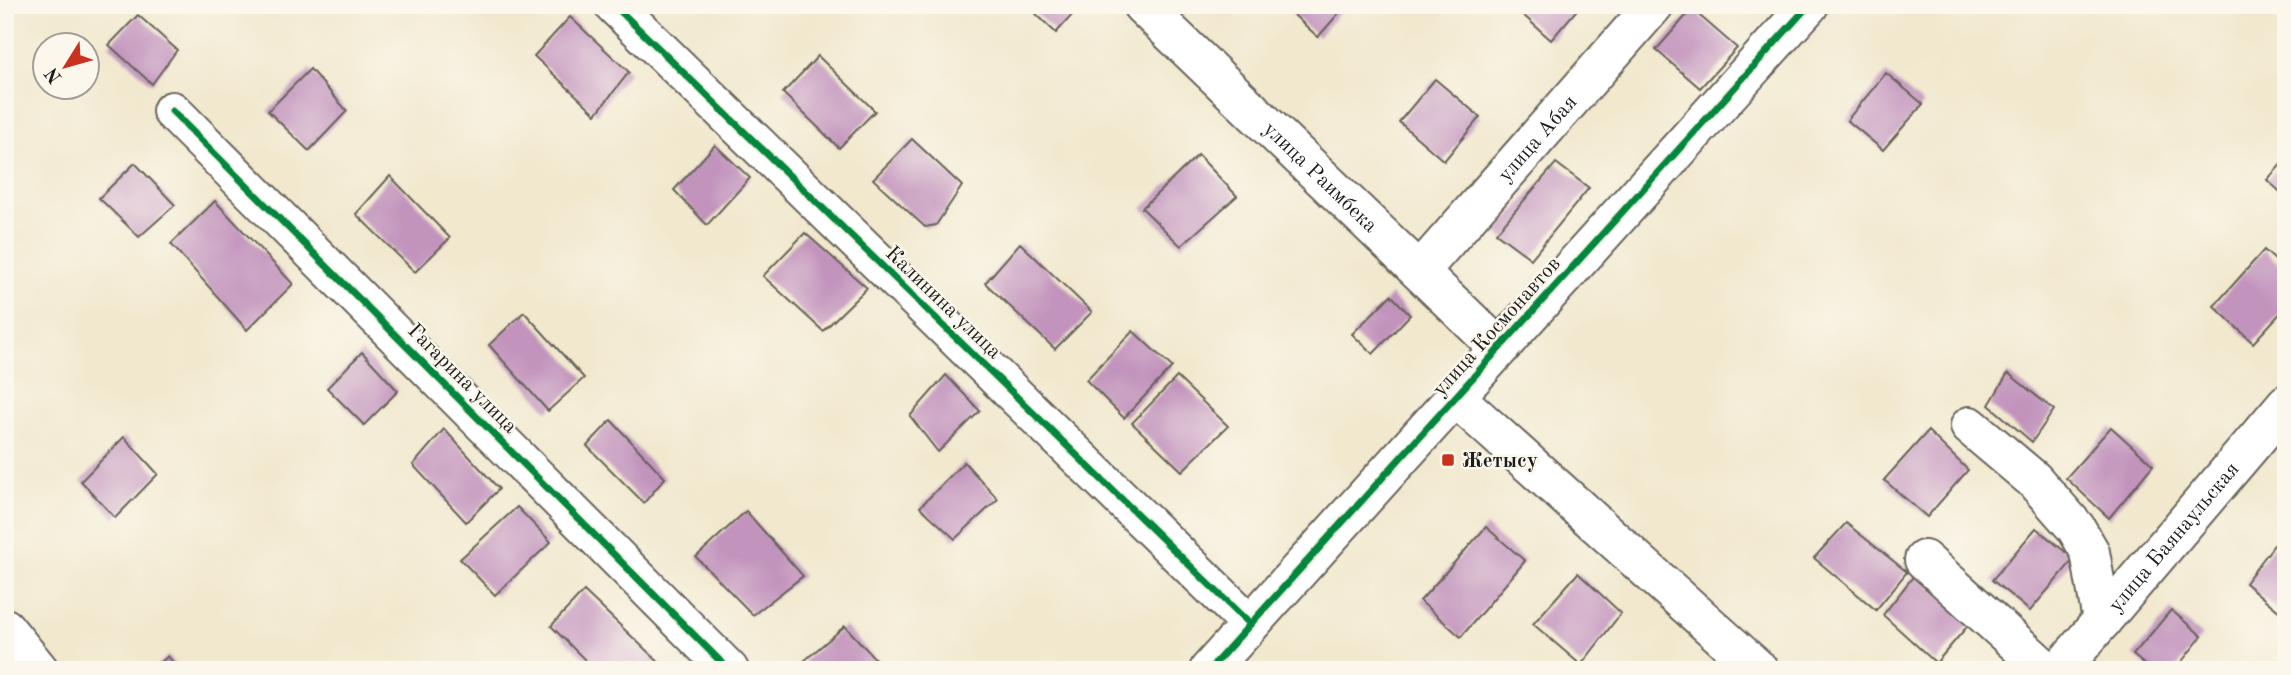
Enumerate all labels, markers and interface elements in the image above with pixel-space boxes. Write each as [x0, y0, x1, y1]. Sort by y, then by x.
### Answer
north arrow [32, 32, 102, 102]
text: N [42, 63, 66, 86]
street label: улица Абая [1495, 92, 1581, 186]
street label: улица Раимбека [1259, 119, 1381, 237]
street label: Калинина улица [881, 243, 1005, 363]
street label: улица Космонавтов [1429, 253, 1565, 401]
street label: Гагарина улица [403, 320, 521, 438]
place label: Жетысу [1462, 451, 1538, 472]
marker: Жетысу [1440, 452, 1456, 468]
street label: улица Баянаульская [2105, 459, 2244, 616]

